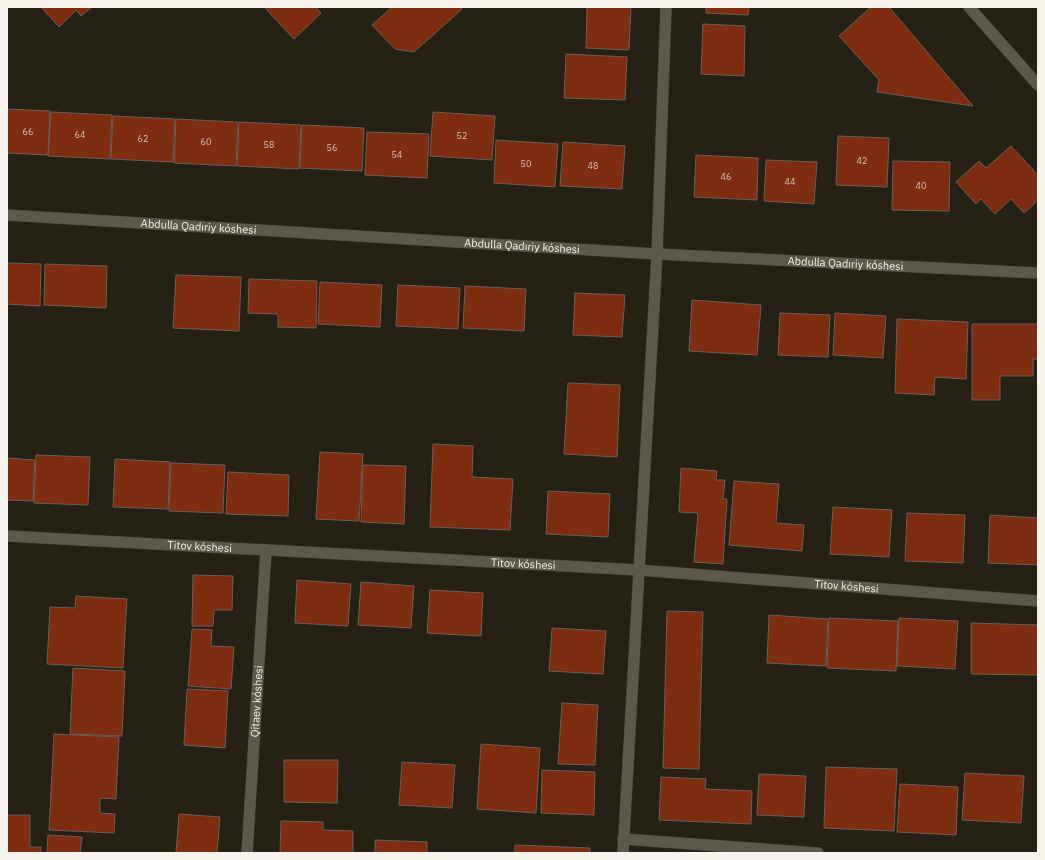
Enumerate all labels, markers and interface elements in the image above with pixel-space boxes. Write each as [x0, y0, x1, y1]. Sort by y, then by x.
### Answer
house number: 66 [23, 126, 33, 137]
house number: 64 [75, 129, 85, 140]
house number: 52 [457, 130, 467, 141]
house number: 62 [138, 133, 148, 144]
house number: 60 [201, 136, 211, 147]
house number: 58 [264, 139, 274, 150]
house number: 56 [327, 142, 337, 153]
house number: 54 [392, 149, 402, 160]
house number: 42 [857, 155, 867, 166]
house number: 50 [521, 158, 531, 169]
house number: 48 [588, 160, 598, 171]
house number: 46 [721, 171, 731, 182]
house number: 44 [785, 176, 795, 187]
house number: 40 [916, 180, 926, 191]
street label: Abdulla Qadıriy kóshesi [140, 216, 257, 237]
street label: Abdulla Qadıriy kóshesi [464, 235, 580, 256]
street label: Abdulla Qadıriy kóshesi [787, 254, 904, 273]
street label: Titov kóshesi [167, 538, 232, 555]
street label: Titov kóshesi [491, 555, 556, 572]
street label: Titov kóshesi [814, 577, 879, 596]
street label: Qitaev kóshesi [247, 665, 266, 738]

